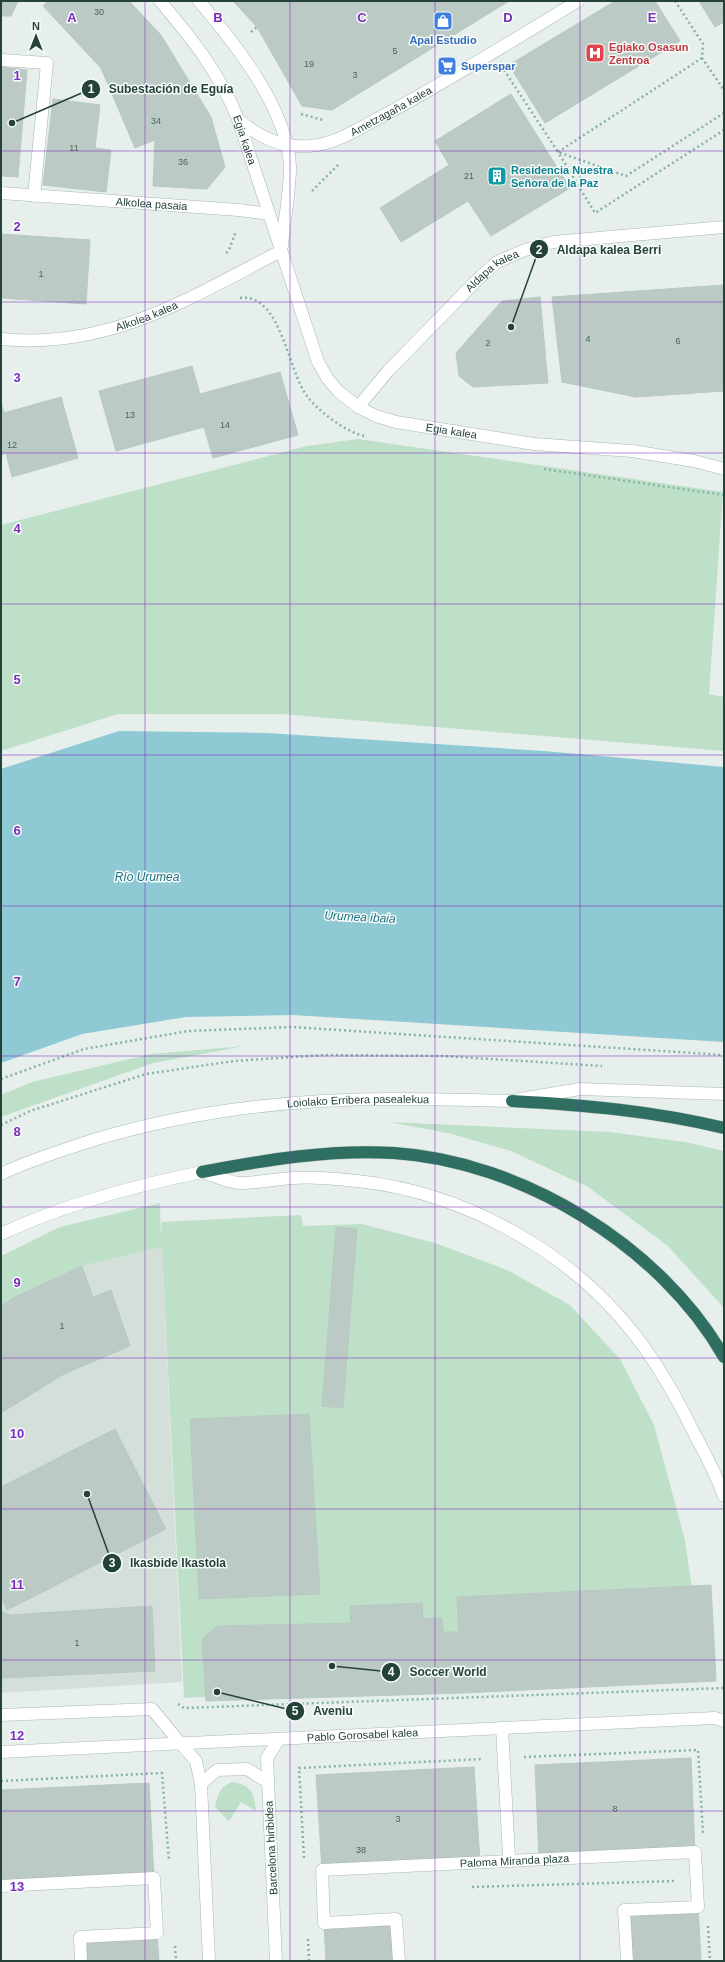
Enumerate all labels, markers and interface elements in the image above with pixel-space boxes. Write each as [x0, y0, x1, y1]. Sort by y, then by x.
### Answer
house number: 30 [94, 7, 104, 17]
text: A [67, 10, 77, 25]
text: B [213, 10, 223, 25]
text: C [357, 10, 367, 25]
shop icon: Apal Estudio [432, 10, 454, 32]
text: D [503, 10, 513, 25]
text: E [648, 10, 657, 25]
north arrow [16, 16, 56, 56]
text: N [32, 20, 40, 32]
place label: Apal Estudio [409, 34, 477, 46]
place label: Egiako Osasun Zentroa [609, 41, 689, 66]
hospital icon: Egiako Osasun Zentroa [584, 42, 606, 64]
house number: 5 [392, 46, 398, 56]
supermarket icon: Superspar [436, 55, 458, 77]
house number: 19 [304, 59, 314, 69]
place label: Superspar [461, 60, 516, 72]
text: 1 [13, 68, 21, 83]
house number: 3 [352, 70, 358, 80]
callout: Subestación de Eguía [81, 77, 241, 101]
text: 1 [88, 82, 95, 96]
text: Subestación de Eguía [109, 82, 234, 96]
street label: Ametzagaña kalea [348, 83, 435, 138]
street label: Egia kalea [231, 113, 259, 167]
house number: 34 [151, 116, 161, 126]
house number: 11 [69, 143, 79, 153]
house number: 36 [178, 157, 188, 167]
place label: Residencia Nuestra Señora de la Paz [511, 164, 614, 189]
building icon: Residencia Nuestra Señora de la Paz [486, 165, 508, 187]
house number: 21 [464, 171, 474, 181]
street label: Alkolea pasaia [115, 195, 189, 212]
text: 2 [13, 219, 21, 234]
callout: Aldapa kalea Berri [529, 237, 669, 261]
text: 2 [536, 243, 543, 257]
text: Aldapa kalea Berri [557, 243, 661, 257]
street label: Aldapa kalea [463, 247, 521, 294]
house number: 1 [38, 269, 44, 279]
street label: Alkolea kalea [114, 298, 180, 333]
house number: 4 [585, 334, 591, 344]
house number: 6 [675, 336, 681, 346]
house number: 2 [485, 338, 491, 348]
text: 3 [13, 370, 21, 385]
house number: 13 [125, 410, 135, 420]
house number: 14 [220, 420, 230, 430]
street label: Egia kalea [425, 421, 479, 441]
house number: 12 [7, 440, 17, 450]
text: 4 [13, 521, 21, 536]
text: 5 [13, 672, 21, 687]
text: 6 [13, 823, 21, 838]
water label: Río Urumea [115, 870, 180, 884]
water label: Urumea ibaia [324, 908, 396, 926]
text: 7 [13, 974, 21, 989]
street label: Loiolako Erribera pasealekua [286, 1093, 430, 1110]
text: 8 [13, 1124, 21, 1139]
text: 9 [13, 1275, 21, 1290]
house number: 1 [59, 1321, 65, 1331]
text: 10 [10, 1426, 24, 1441]
callout: Ikasbide Ikastola [102, 1551, 234, 1575]
text: 3 [109, 1556, 116, 1570]
text: Ikasbide Ikastola [130, 1556, 226, 1570]
text: 11 [10, 1577, 24, 1592]
house number: 1 [74, 1638, 80, 1648]
callout: Soccer World [381, 1660, 494, 1684]
text: 4 [388, 1665, 395, 1679]
text: Soccer World [409, 1665, 487, 1679]
callout: Aveniu [285, 1699, 361, 1723]
text: 5 [292, 1704, 299, 1718]
text: Aveniu [313, 1704, 353, 1718]
street label: Pablo Gorosabel kalea [307, 1726, 419, 1743]
text: 12 [10, 1728, 24, 1743]
street label: Barcelona hiribidea [262, 1800, 279, 1895]
house number: 8 [612, 1804, 618, 1814]
house number: 3 [395, 1814, 401, 1824]
house number: 38 [356, 1845, 366, 1855]
street label: Paloma Miranda plaza [459, 1852, 570, 1869]
text: 13 [10, 1879, 24, 1894]

